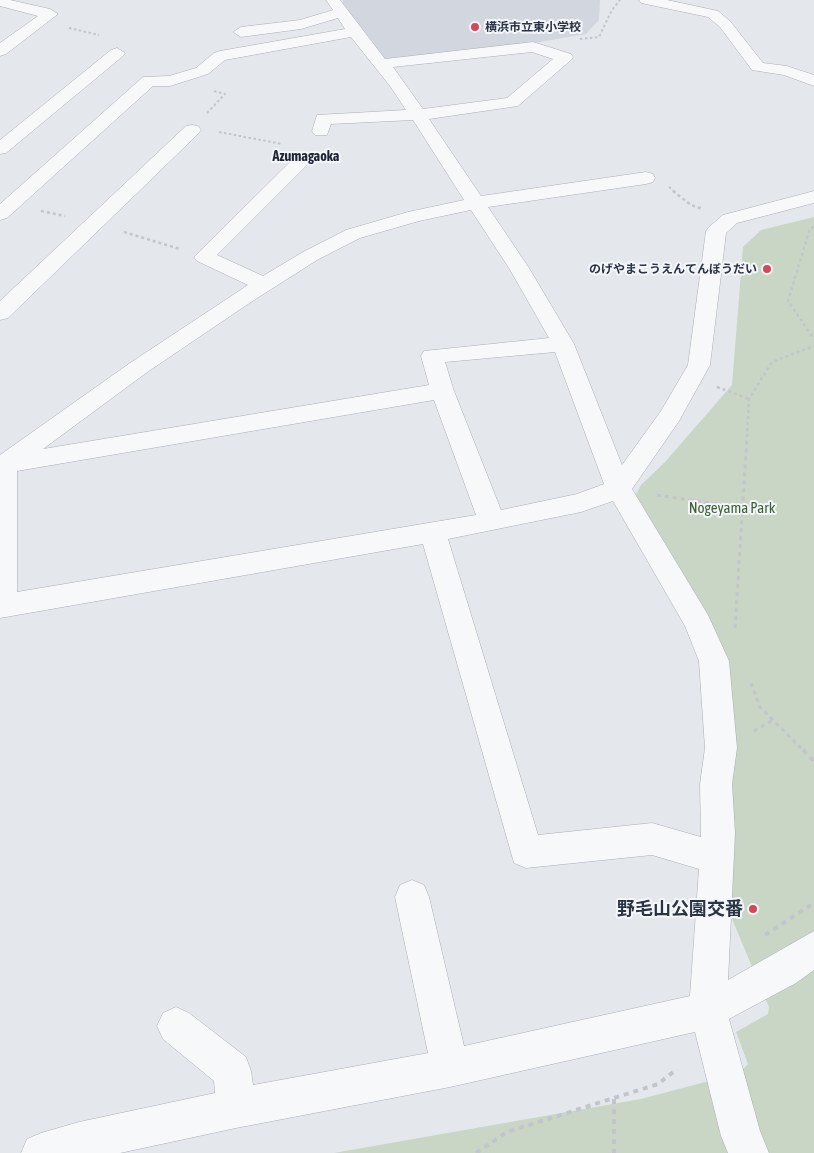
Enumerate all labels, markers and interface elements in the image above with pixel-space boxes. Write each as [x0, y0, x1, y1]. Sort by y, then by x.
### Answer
place label: 横浜市立東小学校 [485, 20, 581, 34]
marker: 横浜市立東小学校 [469, 21, 481, 33]
district label: Azumagaoka [273, 149, 339, 165]
place label: のげやまこうえんてんぼうだい [589, 262, 757, 276]
marker: のげやまこうえんてんぼうだい [761, 263, 773, 275]
park label: Nogeyama Park [689, 499, 775, 517]
place label: 野毛山公園交番 [617, 898, 743, 920]
marker: 野毛山公園交番 [747, 903, 759, 915]

